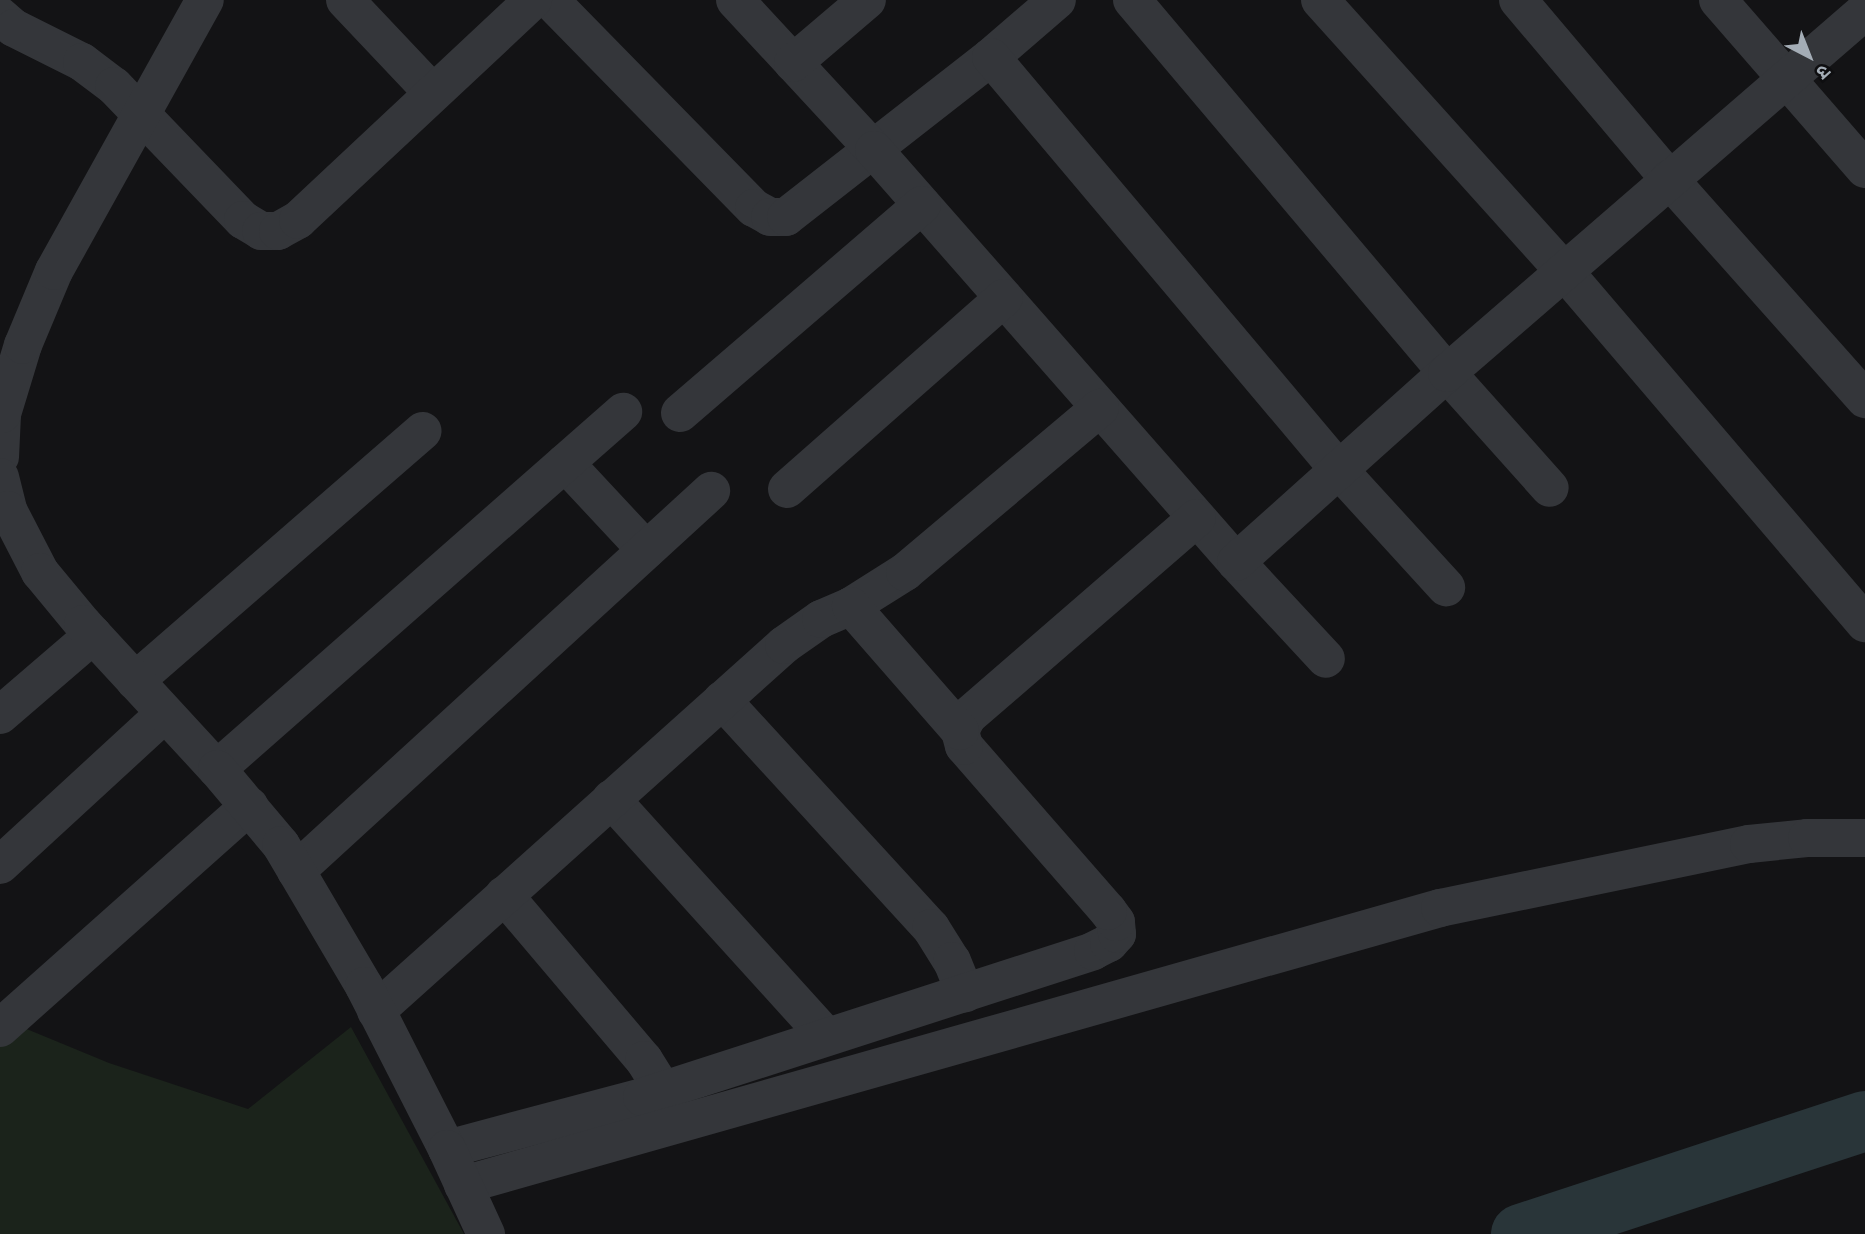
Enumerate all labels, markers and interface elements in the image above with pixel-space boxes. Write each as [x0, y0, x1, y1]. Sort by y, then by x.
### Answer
north arrow [1774, 21, 1844, 91]
text: उ [1812, 60, 1835, 84]

